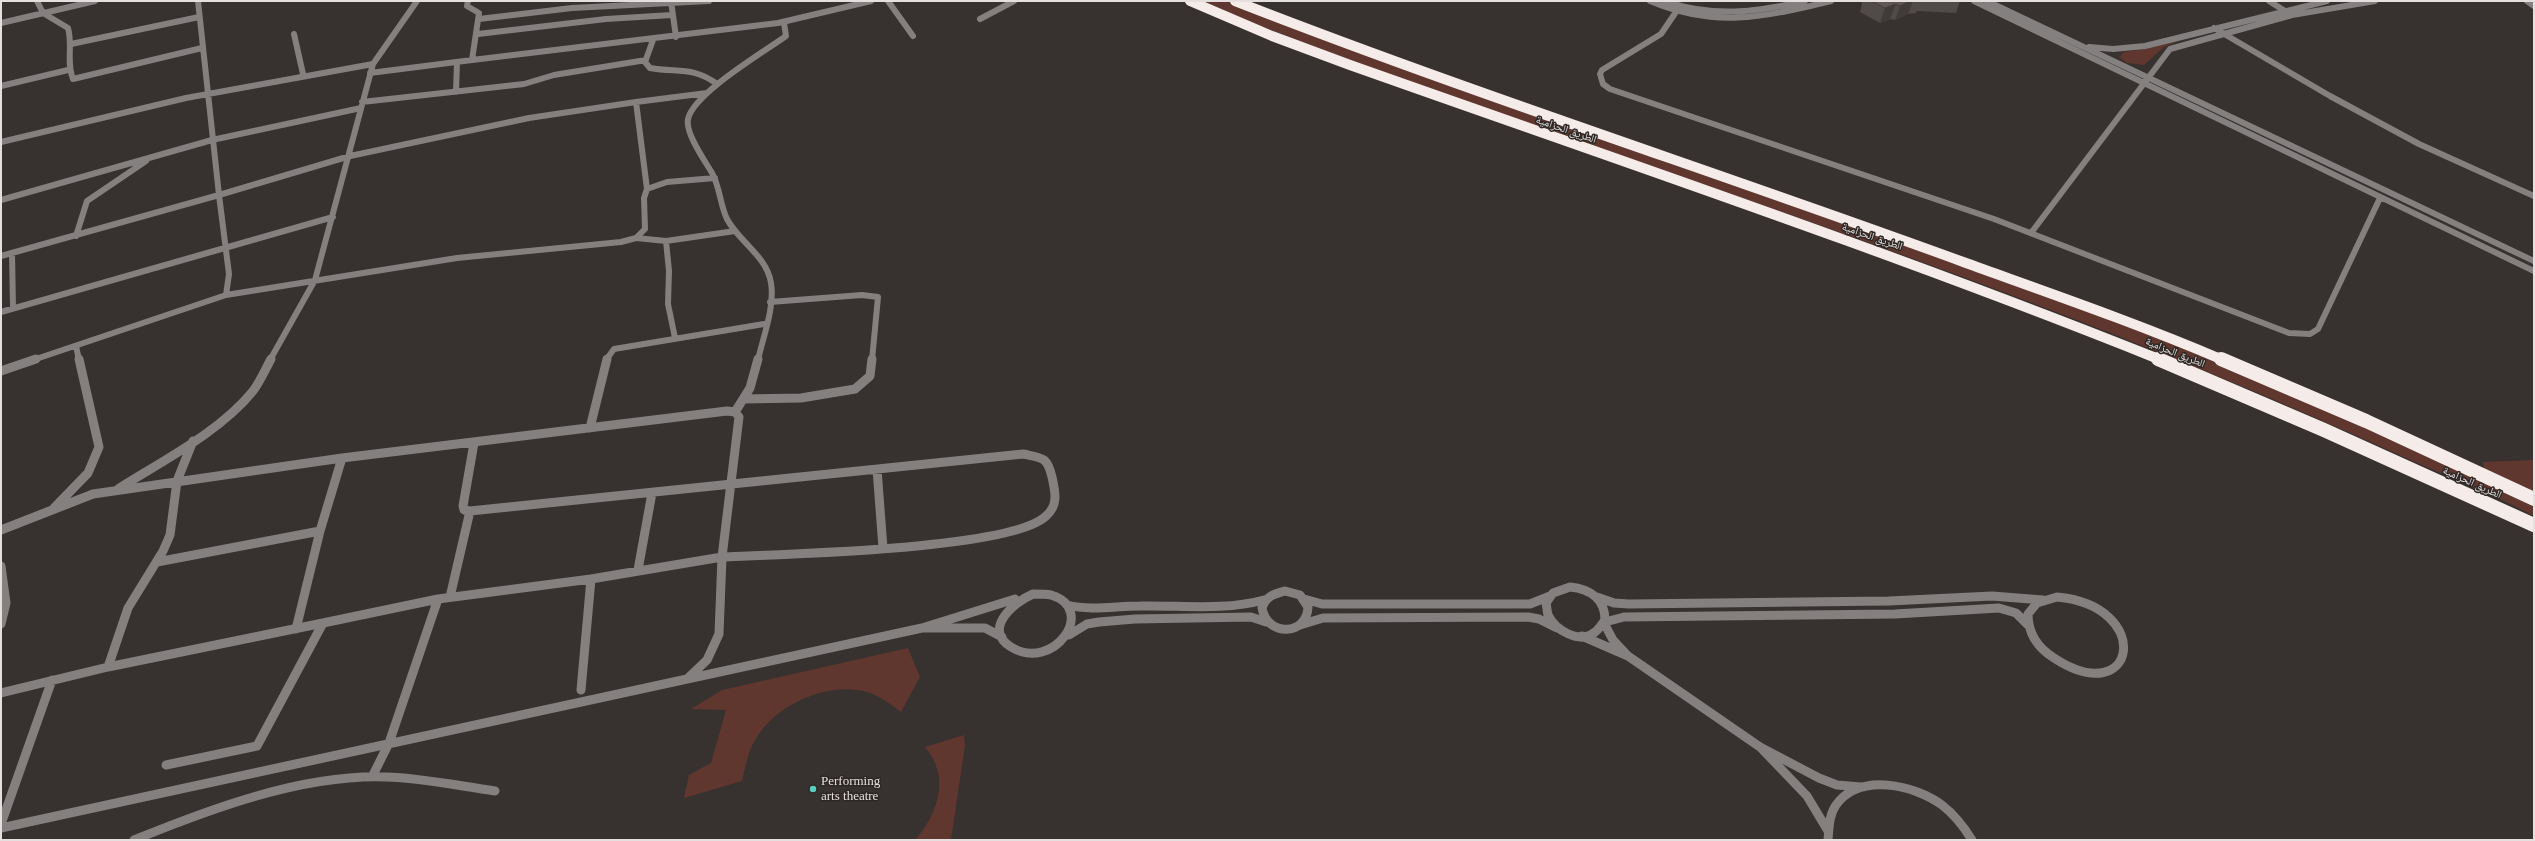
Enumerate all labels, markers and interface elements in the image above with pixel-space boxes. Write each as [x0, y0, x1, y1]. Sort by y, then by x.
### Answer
street label: الطريق الحزامية [1534, 113, 1598, 147]
street label: الطريق الحزامية [1840, 220, 1904, 254]
street label: الطريق الحزامية [2143, 335, 2207, 371]
street label: الطريق الحزامية [2440, 464, 2504, 502]
place label: Performing arts theatre [821, 774, 880, 805]
marker: Performing arts theatre [808, 784, 818, 794]

